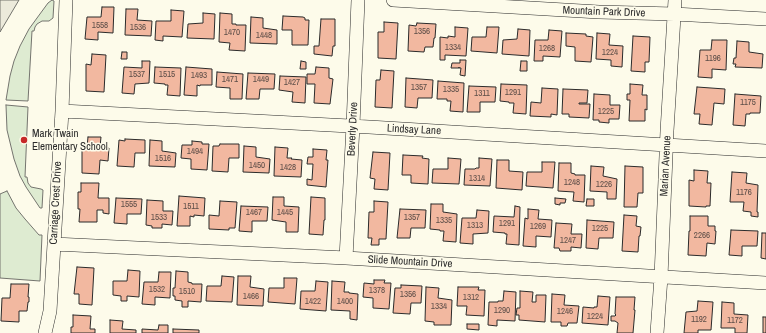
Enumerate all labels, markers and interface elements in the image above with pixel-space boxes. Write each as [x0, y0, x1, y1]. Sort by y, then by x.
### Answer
street label: Mountain Park Drive [562, 4, 646, 20]
house number: 1558 [92, 21, 108, 31]
house number: 1536 [130, 23, 146, 33]
house number: 1356 [414, 27, 430, 37]
house number: 1470 [224, 28, 240, 38]
house number: 1448 [256, 31, 272, 41]
house number: 1334 [445, 43, 461, 53]
house number: 1268 [539, 44, 555, 54]
house number: 1224 [602, 48, 618, 58]
house number: 1196 [705, 54, 721, 64]
house number: 1537 [129, 70, 145, 80]
house number: 1515 [159, 70, 175, 80]
house number: 1493 [191, 71, 207, 81]
house number: 1471 [222, 75, 238, 85]
house number: 1449 [253, 75, 269, 85]
house number: 1427 [284, 78, 300, 88]
house number: 1357 [411, 83, 427, 93]
house number: 1335 [443, 85, 459, 95]
house number: 1291 [505, 88, 521, 98]
house number: 1311 [474, 89, 490, 99]
house number: 1175 [740, 98, 756, 108]
street label: Beverly Drive [345, 102, 361, 156]
house number: 1225 [598, 107, 614, 117]
street label: Lindsay Lane [387, 122, 441, 138]
place label: Mark Twain Elementary School [32, 127, 108, 153]
marker: Mark Twain Elementary School [19, 135, 29, 145]
street label: Marian Avenue [658, 135, 674, 197]
house number: 1494 [187, 147, 203, 157]
house number: 1516 [155, 154, 171, 164]
street label: Carriage Crest Drive [47, 161, 65, 245]
house number: 1450 [249, 161, 265, 171]
house number: 1428 [280, 163, 296, 173]
house number: 1314 [469, 174, 485, 184]
house number: 1248 [564, 178, 580, 188]
house number: 1226 [596, 180, 612, 190]
house number: 1176 [736, 188, 752, 198]
house number: 1555 [121, 200, 137, 210]
house number: 1511 [183, 202, 199, 212]
house number: 1467 [246, 208, 262, 218]
house number: 1445 [277, 208, 293, 218]
house number: 1533 [151, 213, 167, 223]
house number: 1357 [404, 213, 420, 223]
house number: 1335 [436, 216, 452, 226]
house number: 1291 [499, 219, 515, 229]
house number: 1313 [467, 221, 483, 231]
house number: 1269 [530, 222, 546, 232]
house number: 1225 [592, 224, 608, 234]
house number: 2266 [694, 231, 710, 241]
house number: 1247 [560, 236, 576, 246]
street label: Slide Mountain Drive [367, 253, 453, 271]
house number: 1532 [149, 285, 165, 295]
house number: 1378 [369, 286, 385, 296]
house number: 1510 [179, 287, 195, 297]
house number: 1356 [400, 290, 416, 300]
house number: 1466 [243, 292, 259, 302]
house number: 1312 [463, 293, 479, 303]
house number: 1422 [305, 297, 321, 307]
house number: 1400 [337, 297, 353, 307]
house number: 1334 [431, 302, 447, 312]
house number: 1290 [494, 306, 510, 316]
house number: 1246 [557, 307, 573, 317]
house number: 1224 [587, 312, 603, 322]
house number: 1192 [691, 315, 707, 325]
house number: 1172 [727, 316, 743, 326]

